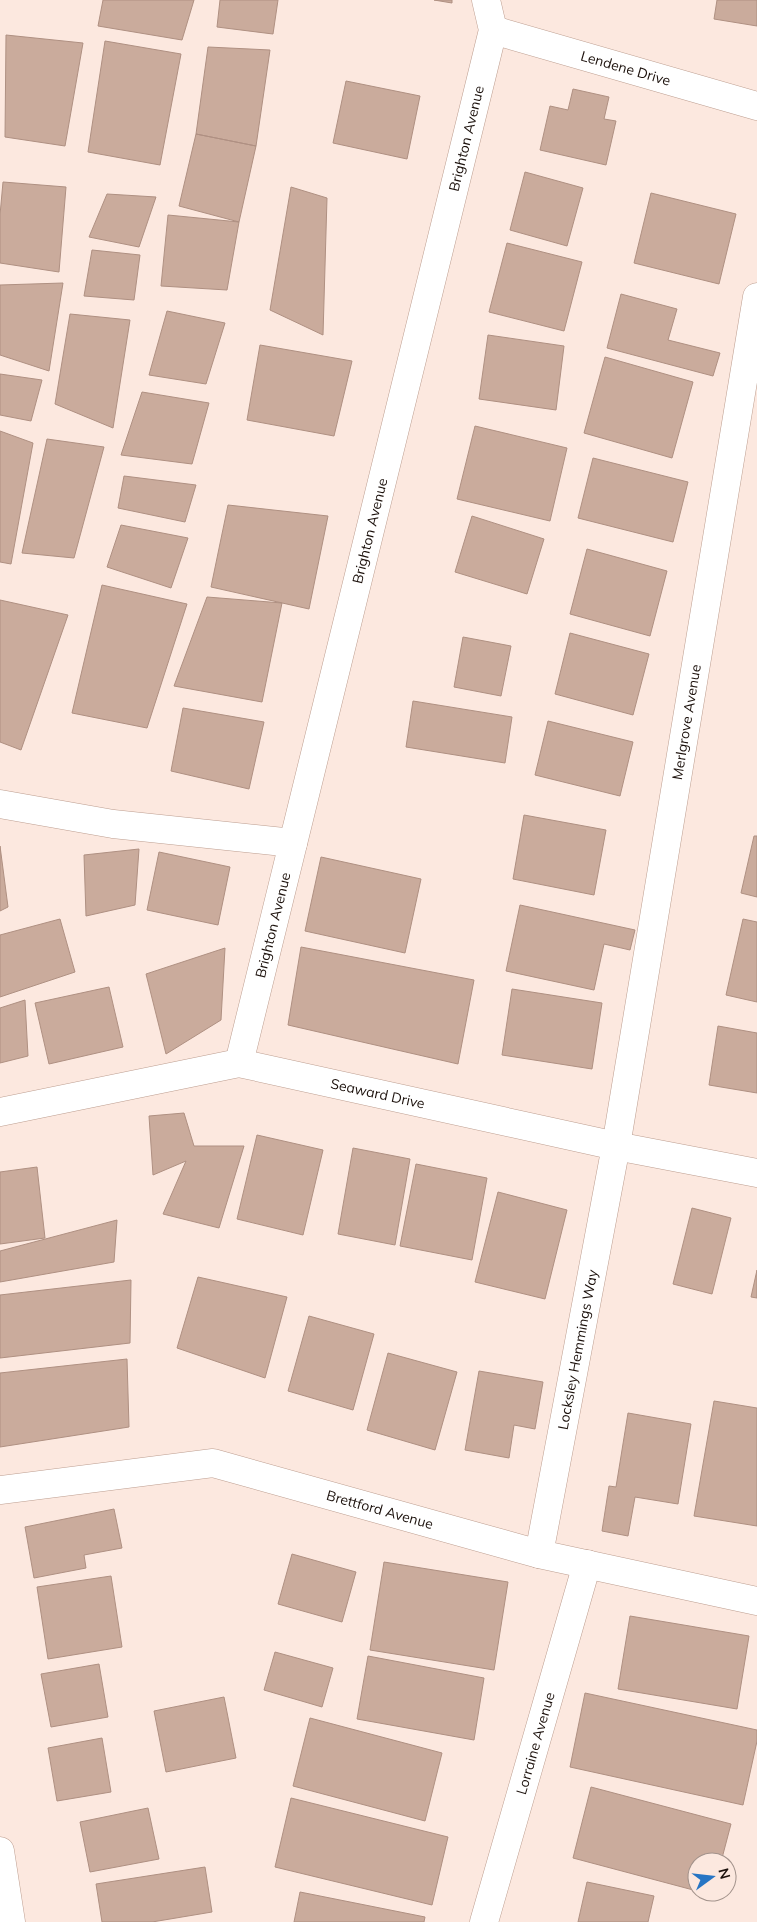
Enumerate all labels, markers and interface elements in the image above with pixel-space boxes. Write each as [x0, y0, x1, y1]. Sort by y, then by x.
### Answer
street label: Lendene Drive [579, 47, 673, 90]
street label: Brighton Avenue [445, 84, 488, 193]
street label: Brighton Avenue [348, 476, 392, 586]
street label: Merlgrove Avenue [668, 663, 705, 781]
street label: Brighton Avenue [251, 870, 295, 980]
street label: Seaward Drive [329, 1074, 427, 1113]
street label: Locksley Hemmings Way [554, 1267, 602, 1431]
street label: Brettford Avenue [324, 1486, 435, 1533]
street label: Lorraine Avenue [512, 1690, 559, 1797]
north arrow [687, 1852, 737, 1902]
text: N [714, 1866, 735, 1881]

